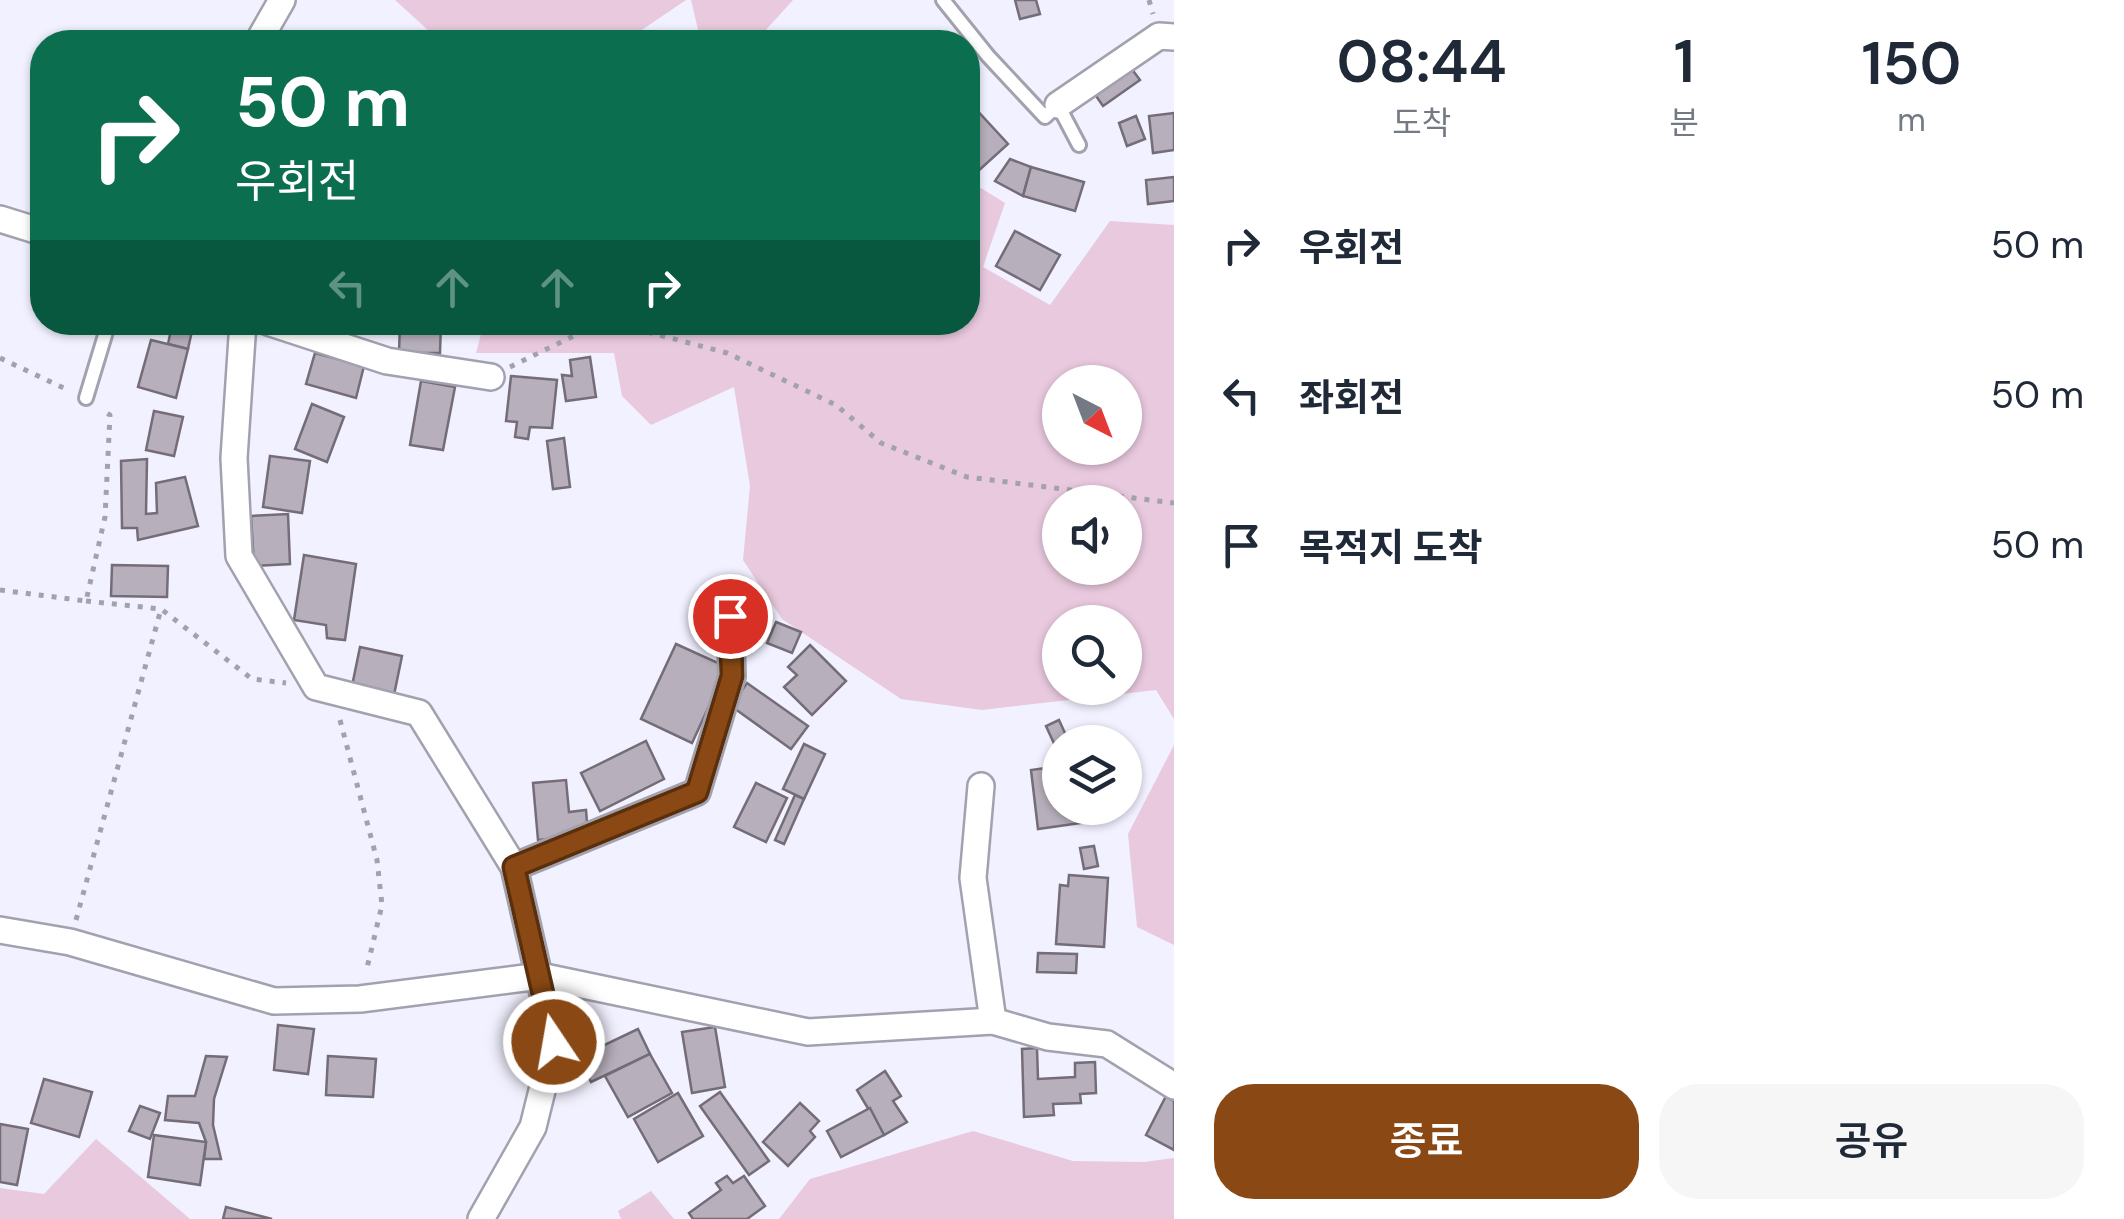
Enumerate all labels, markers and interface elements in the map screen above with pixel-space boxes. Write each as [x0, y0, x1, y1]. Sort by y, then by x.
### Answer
text: 08:44 [1337, 22, 1507, 101]
text: 1 [1674, 22, 1695, 101]
text: 150 [1862, 24, 1961, 103]
text: 50 m [235, 57, 410, 148]
icon: right [70, 70, 200, 200]
text: m [1897, 99, 1926, 141]
text: 도착 [1392, 102, 1451, 144]
text: 분 [1669, 102, 1699, 144]
text: 우회전 [235, 152, 359, 211]
icon: right [1214, 218, 1269, 273]
text: 50 m [1991, 220, 2084, 270]
text: 우회전 [1299, 223, 1404, 273]
icon: left [320, 260, 375, 315]
icon: ahead [425, 260, 480, 315]
icon: ahead [530, 260, 585, 315]
icon: right [635, 260, 690, 315]
north arrow [1042, 365, 1142, 465]
map controls [1042, 365, 1142, 825]
icon: left [1214, 368, 1269, 423]
text: 50 m [1991, 370, 2084, 420]
text: 좌회전 [1299, 373, 1404, 423]
button: sound [1042, 485, 1142, 585]
icon: arrive [1214, 518, 1269, 573]
text: 50 m [1991, 520, 2084, 570]
text: 목적지 도착 [1299, 523, 1483, 573]
pin [688, 574, 773, 659]
icon: arrive [703, 589, 758, 644]
button: search [1042, 605, 1142, 705]
button: layers [1042, 725, 1142, 825]
position arrow [502, 990, 606, 1094]
button: 종료 [1214, 1084, 1639, 1199]
button: 공유 [1659, 1084, 2084, 1199]

